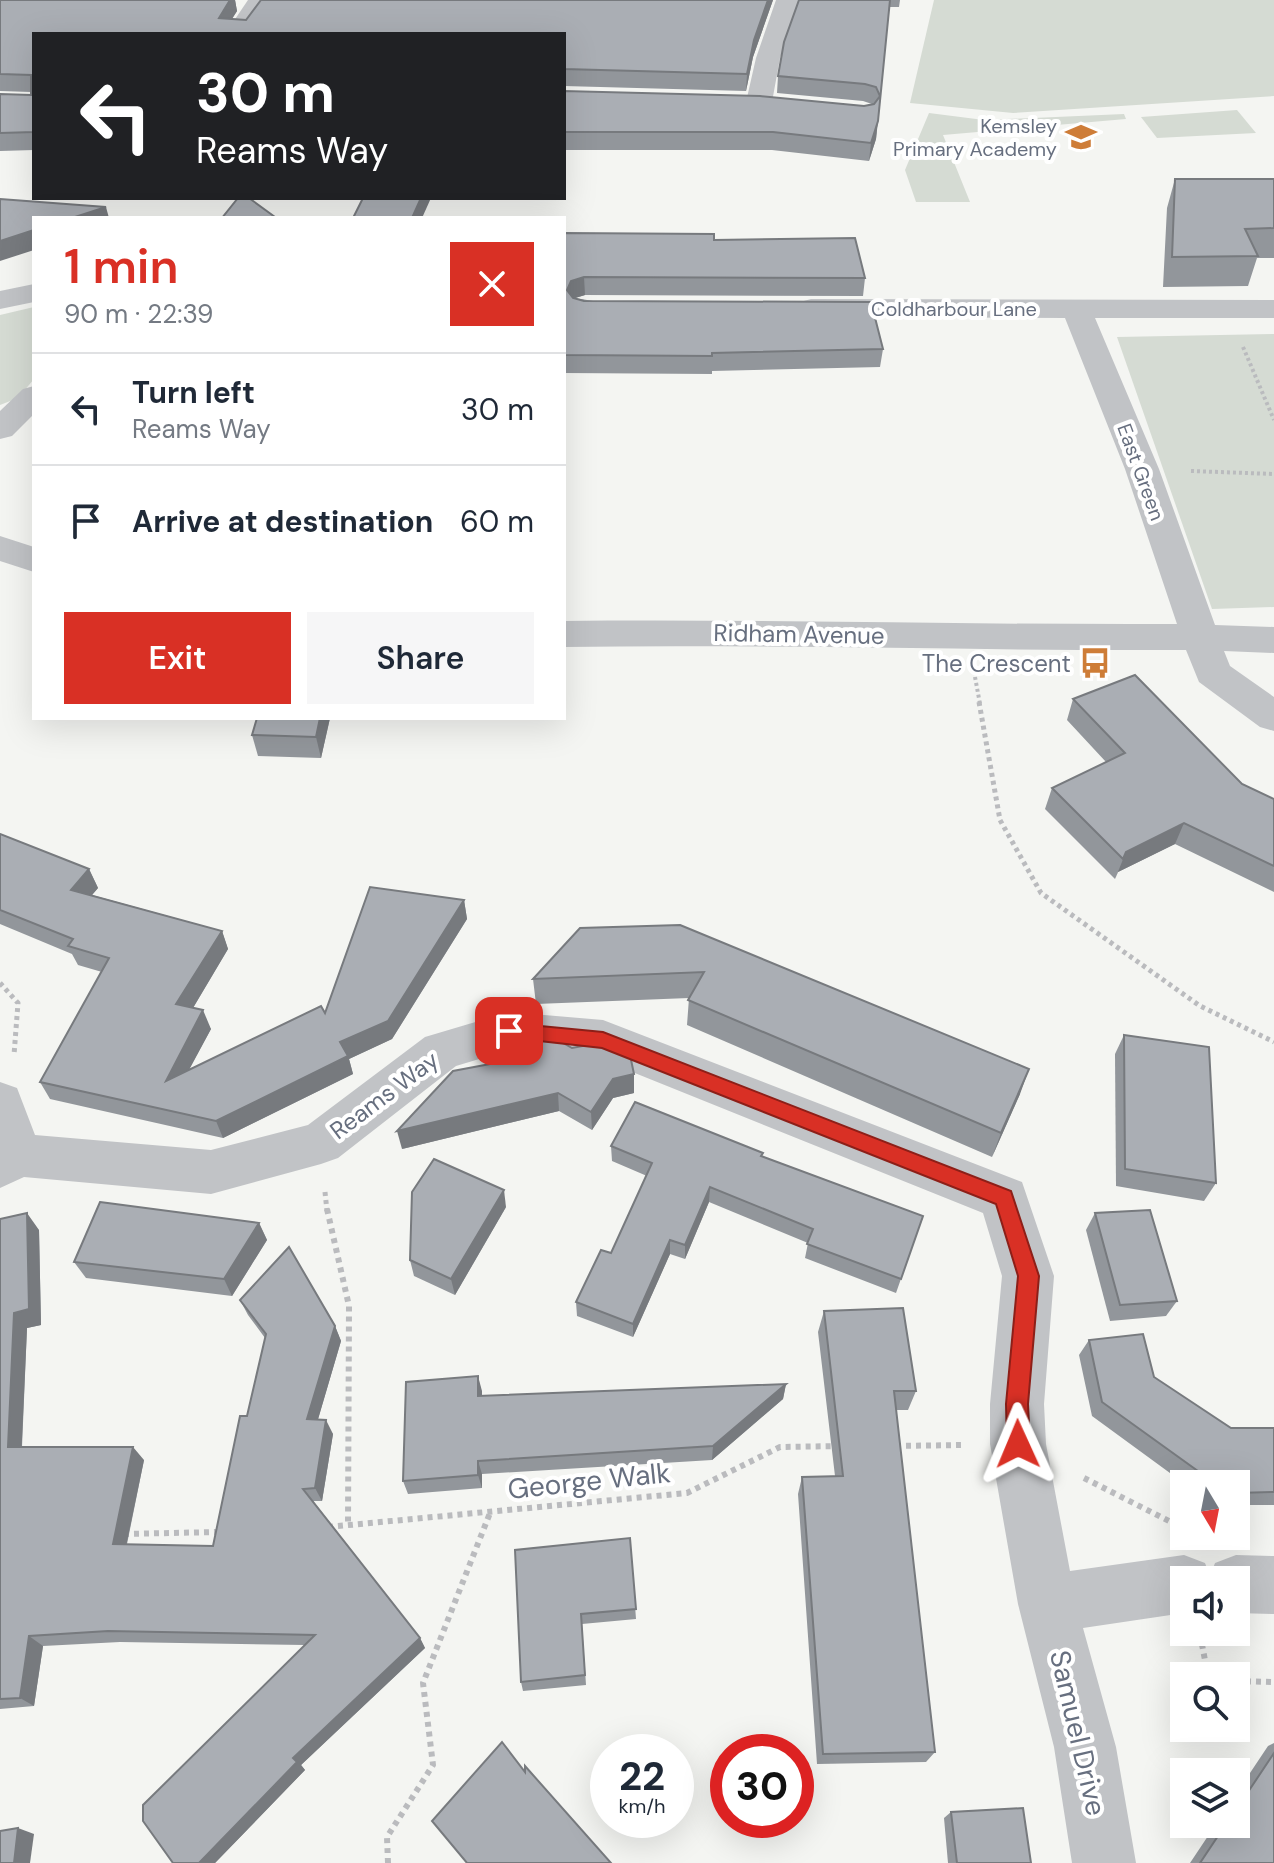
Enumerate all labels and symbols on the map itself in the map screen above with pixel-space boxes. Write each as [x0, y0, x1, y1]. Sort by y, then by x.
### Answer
place label: Kemsley Primary Academy [893, 113, 1057, 162]
school or university icon: Kemsley Primary Academy [1064, 120, 1098, 154]
street label: Coldharbour Lane [871, 296, 1037, 322]
street label: East Green [1111, 420, 1171, 524]
street label: Ridham Avenue [713, 617, 885, 651]
bus stop icon: The Crescent [1078, 646, 1112, 680]
place label: The Crescent [922, 648, 1071, 679]
pin [475, 997, 543, 1065]
street label: Reams Way [324, 1044, 444, 1146]
position arrow [976, 1402, 1060, 1486]
street label: George Walk [506, 1454, 672, 1508]
north arrow [1170, 1470, 1250, 1550]
street label: Samuel Drive [1041, 1647, 1115, 1819]
speed limit sign: 30 [710, 1734, 814, 1838]

